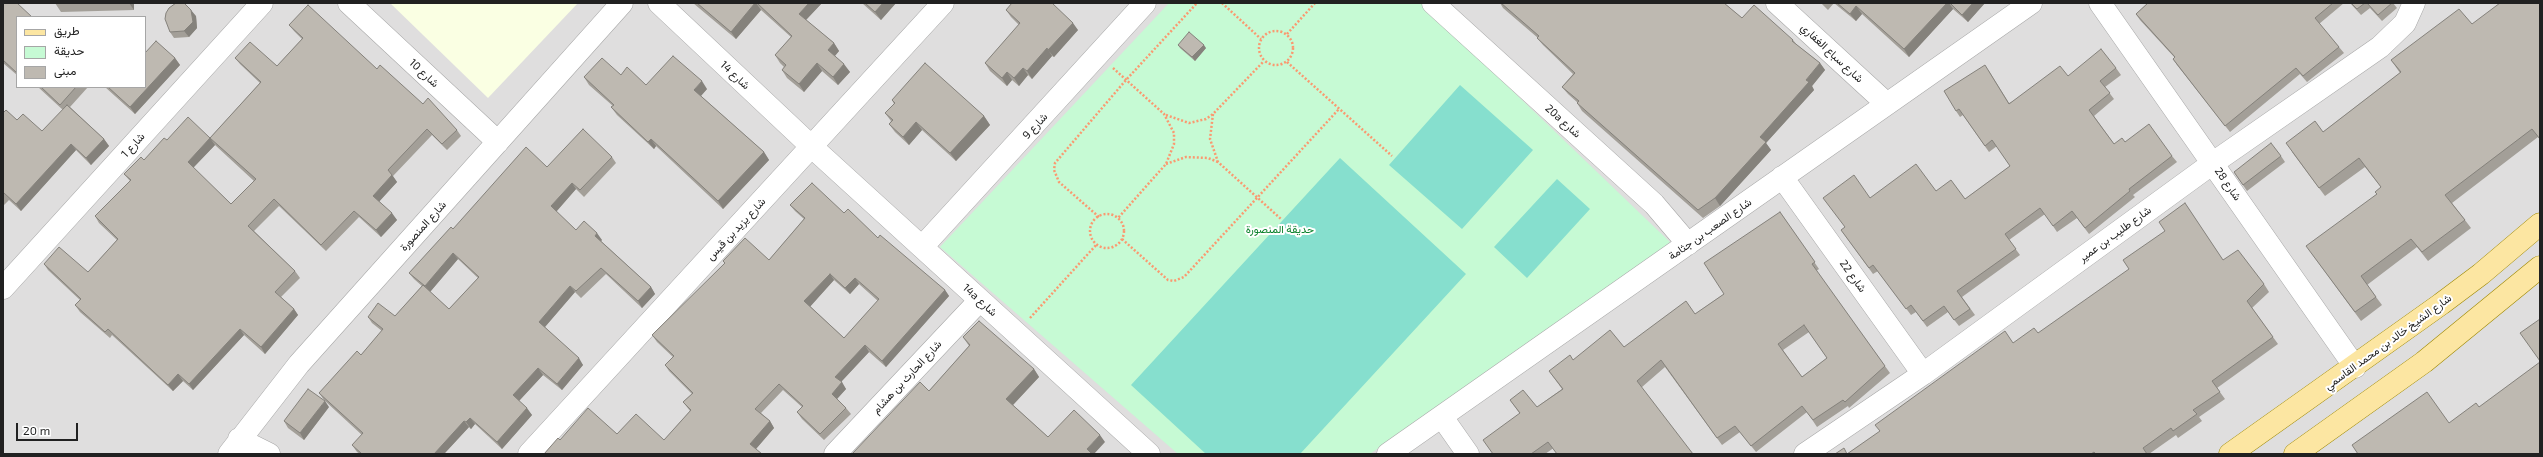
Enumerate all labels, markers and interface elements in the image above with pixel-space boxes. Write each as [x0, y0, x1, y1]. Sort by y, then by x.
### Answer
legend [16, 16, 146, 88]
street label: شارع سباع الغفاري [1798, 21, 1866, 85]
text: طريق [54, 23, 79, 37]
text: حديقة [54, 43, 84, 57]
street label: شارع 10 [406, 56, 442, 90]
street label: شارع 14 [717, 58, 753, 92]
text: مبنى [54, 63, 76, 77]
street label: 20a شارع [1542, 102, 1584, 140]
street label: شارع 9 [1020, 110, 1050, 142]
street label: شارع 1 [118, 130, 148, 160]
street label: شارع 28 [2212, 165, 2244, 203]
street label: شارع يزيد بن قيس [704, 195, 768, 263]
street label: شارع الصعب بن جثامة [1666, 195, 1754, 263]
street label: شارع المنصورة [397, 198, 449, 254]
street label: شارع طليب بن عمير [2076, 203, 2154, 265]
park label: حديقة المنصورة [1246, 222, 1314, 236]
street label: شارع 22 [1837, 257, 1869, 295]
street label: 14a شارع [960, 281, 1000, 319]
street label: شارع الشيخ خالد بن محمد القاسمي [2322, 291, 2454, 393]
street label: شارع الحارث بن هشام [870, 338, 944, 416]
scale bar [18, 415, 80, 441]
text: 20 m [23, 423, 50, 437]

